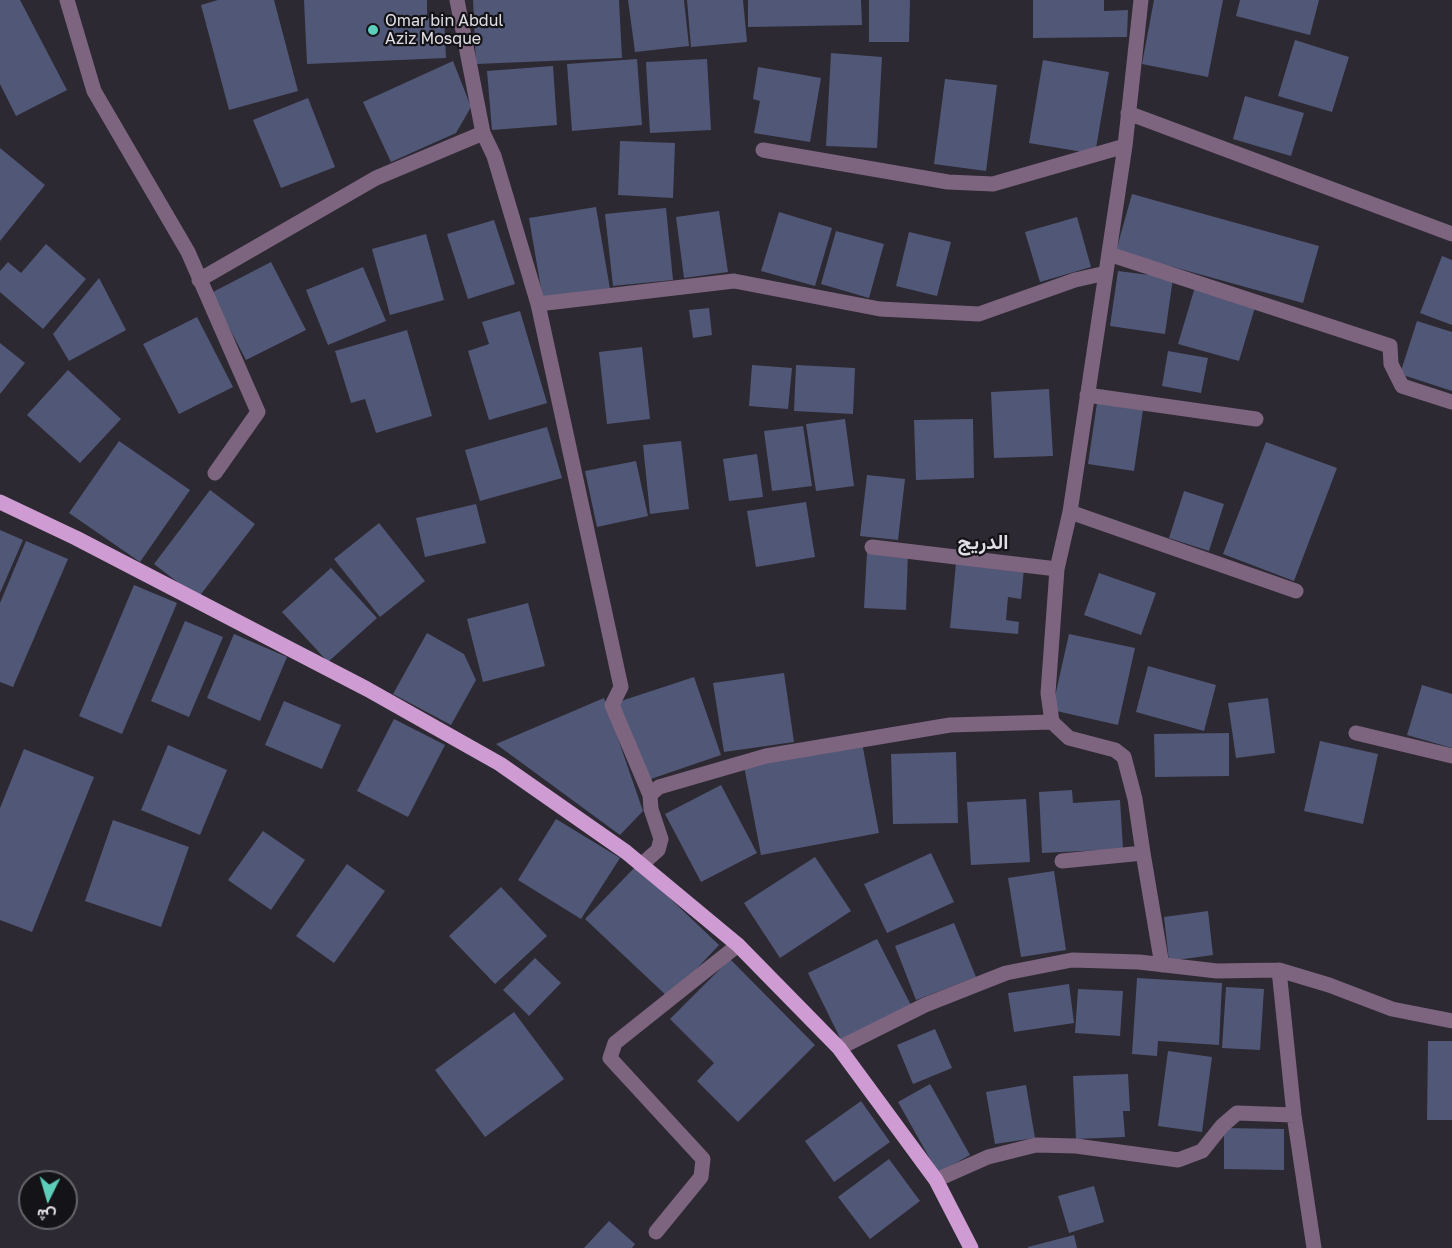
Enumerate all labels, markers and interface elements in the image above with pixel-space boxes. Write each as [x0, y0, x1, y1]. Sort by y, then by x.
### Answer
place label: Omar bin Abdul Aziz Mosque [385, 11, 503, 49]
marker: Omar bin Abdul Aziz Mosque [366, 23, 380, 37]
district label: الدريج [958, 531, 1008, 555]
north arrow [18, 1170, 78, 1230]
text: ش [36, 1205, 57, 1227]

